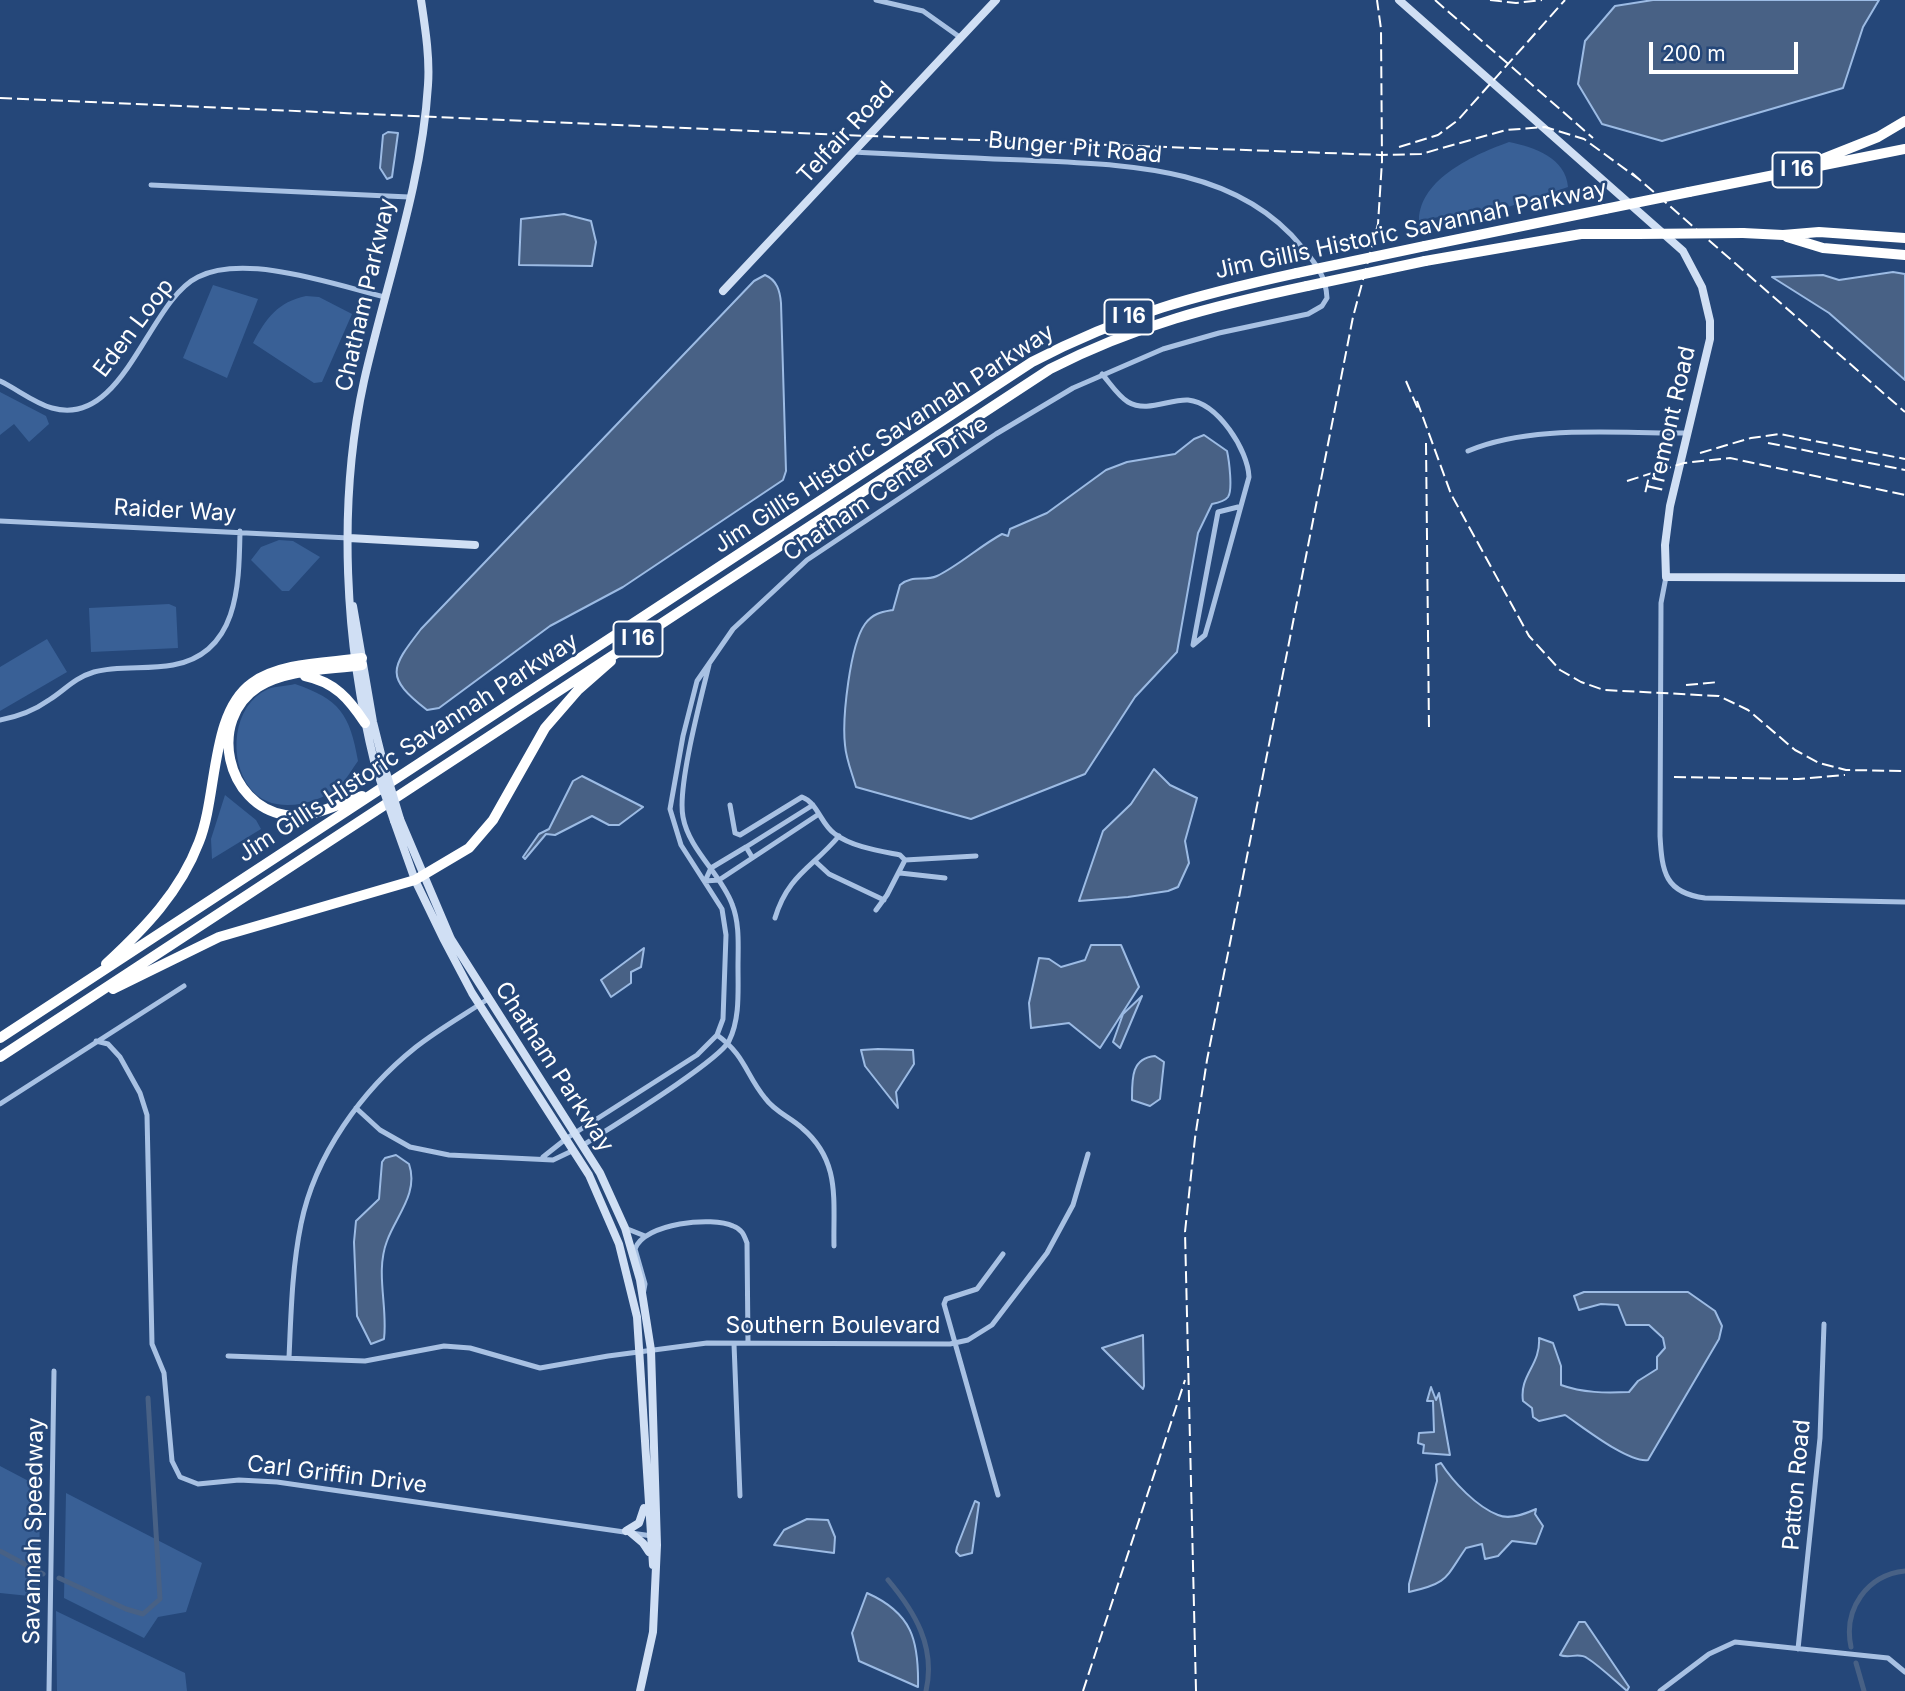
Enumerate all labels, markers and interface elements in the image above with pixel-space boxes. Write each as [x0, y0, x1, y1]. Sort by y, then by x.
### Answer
scale bar [1653, 28, 1802, 72]
text: 200 m [1662, 41, 1726, 66]
street label: Telfair Road [792, 76, 900, 190]
street label: Bunger Pit Road [987, 127, 1163, 169]
road number: I 16 [1772, 152, 1822, 188]
street label: Jim Gillis Historic Savannah Parkway [1212, 175, 1610, 285]
street label: Chatham Parkway [330, 196, 402, 394]
street label: Eden Loop [88, 273, 180, 383]
road number: I 16 [1104, 300, 1154, 334]
street label: Jim Gillis Historic Savannah Parkway [709, 318, 1059, 560]
street label: Tremont Road [1640, 344, 1702, 498]
street label: Chatham Center Drive [779, 410, 993, 568]
street label: Raider Way [113, 494, 237, 528]
road number: I 16 [614, 622, 662, 656]
street label: Jim Gillis Historic Savannah Parkway [233, 627, 583, 869]
street label: Chatham Parkway [489, 977, 619, 1157]
street label: Southern Boulevard [726, 1312, 940, 1340]
street label: Savannah Speedway [18, 1417, 50, 1645]
street label: Patton Road [1778, 1418, 1816, 1552]
street label: Carl Griffin Drive [245, 1450, 429, 1500]

